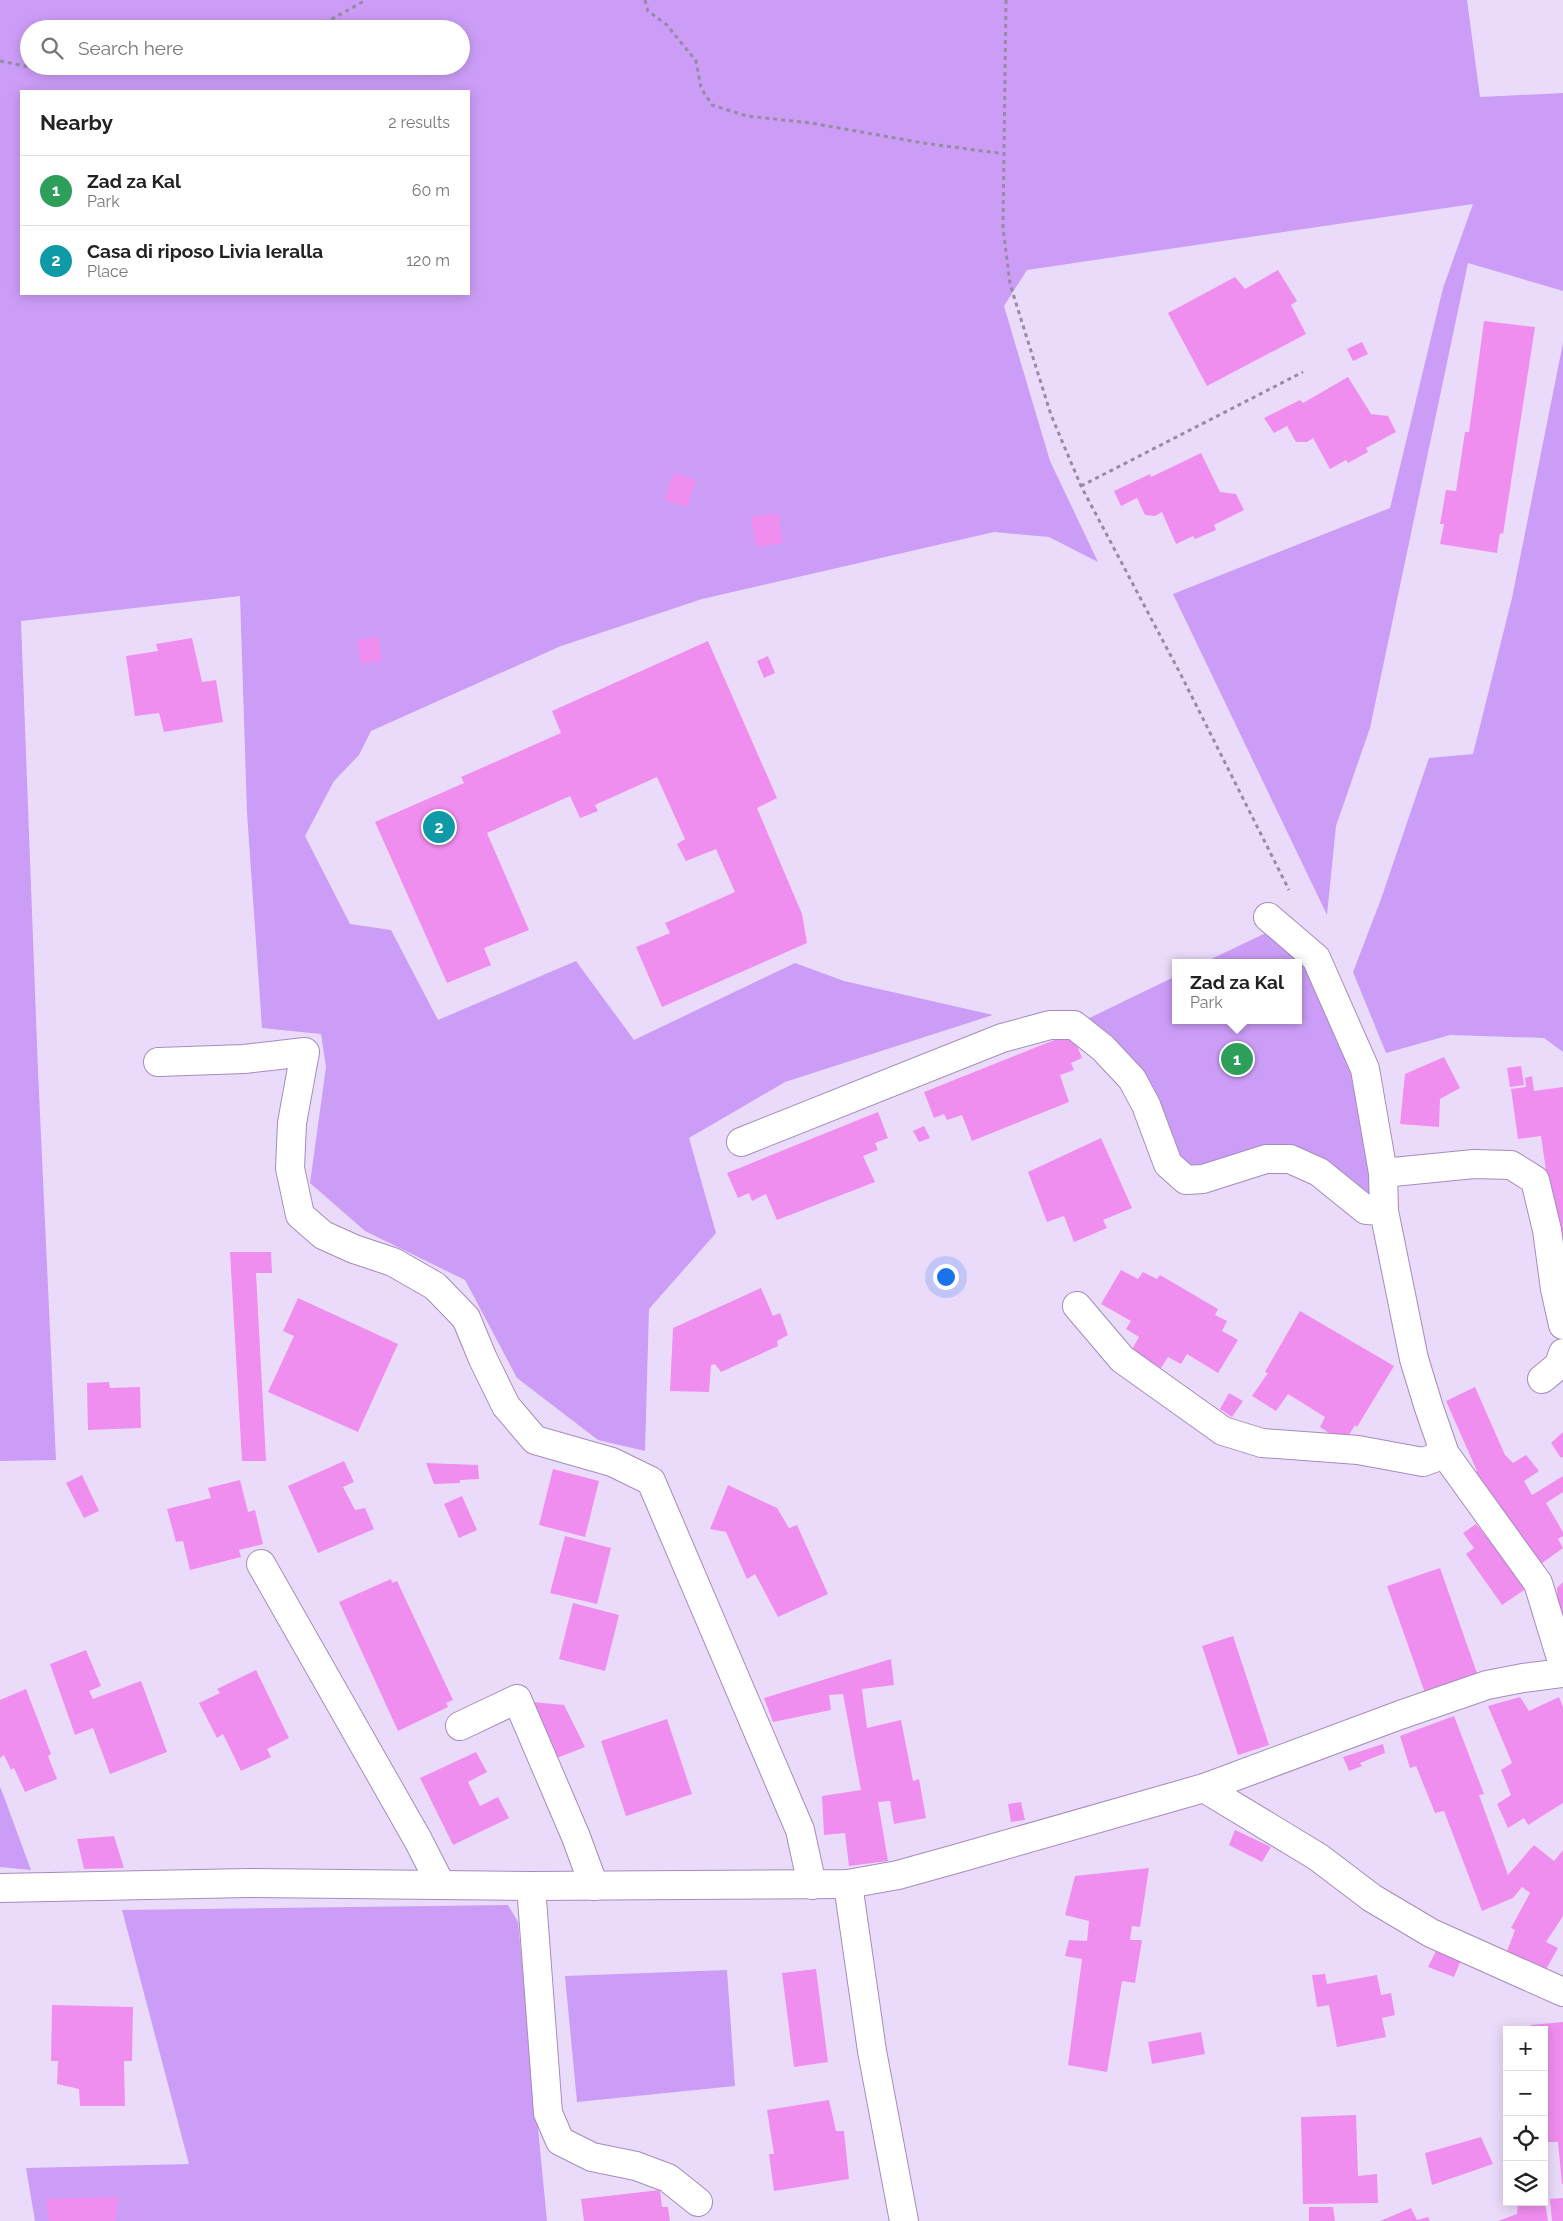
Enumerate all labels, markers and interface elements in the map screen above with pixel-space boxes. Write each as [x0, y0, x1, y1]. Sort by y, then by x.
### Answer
search box [20, 20, 470, 75]
icon: search [38, 34, 66, 62]
text: Search here [78, 37, 184, 59]
text: Nearby [40, 110, 113, 135]
text: 2 results [388, 113, 450, 132]
text: Zad za Kal [87, 170, 181, 192]
text: 1 [52, 181, 60, 200]
text: 60 m [412, 181, 450, 200]
text: Park [87, 192, 120, 211]
text: Casa di riposo Livia Ieralla [87, 240, 323, 262]
text: 2 [51, 251, 61, 270]
text: 120 m [406, 251, 450, 270]
text: Place [87, 262, 128, 281]
pin: 2 [423, 808, 455, 846]
popup [1172, 959, 1302, 1024]
text: Zad za Kal [1190, 971, 1284, 993]
text: Park [1190, 993, 1223, 1012]
pin: 1 [1221, 1040, 1253, 1078]
your location [933, 1264, 959, 1290]
map controls [1503, 2026, 1548, 2206]
button: + [1503, 2026, 1548, 2071]
button: − [1503, 2071, 1548, 2116]
button: locate [1503, 2116, 1548, 2161]
button: layers [1503, 2161, 1548, 2206]

